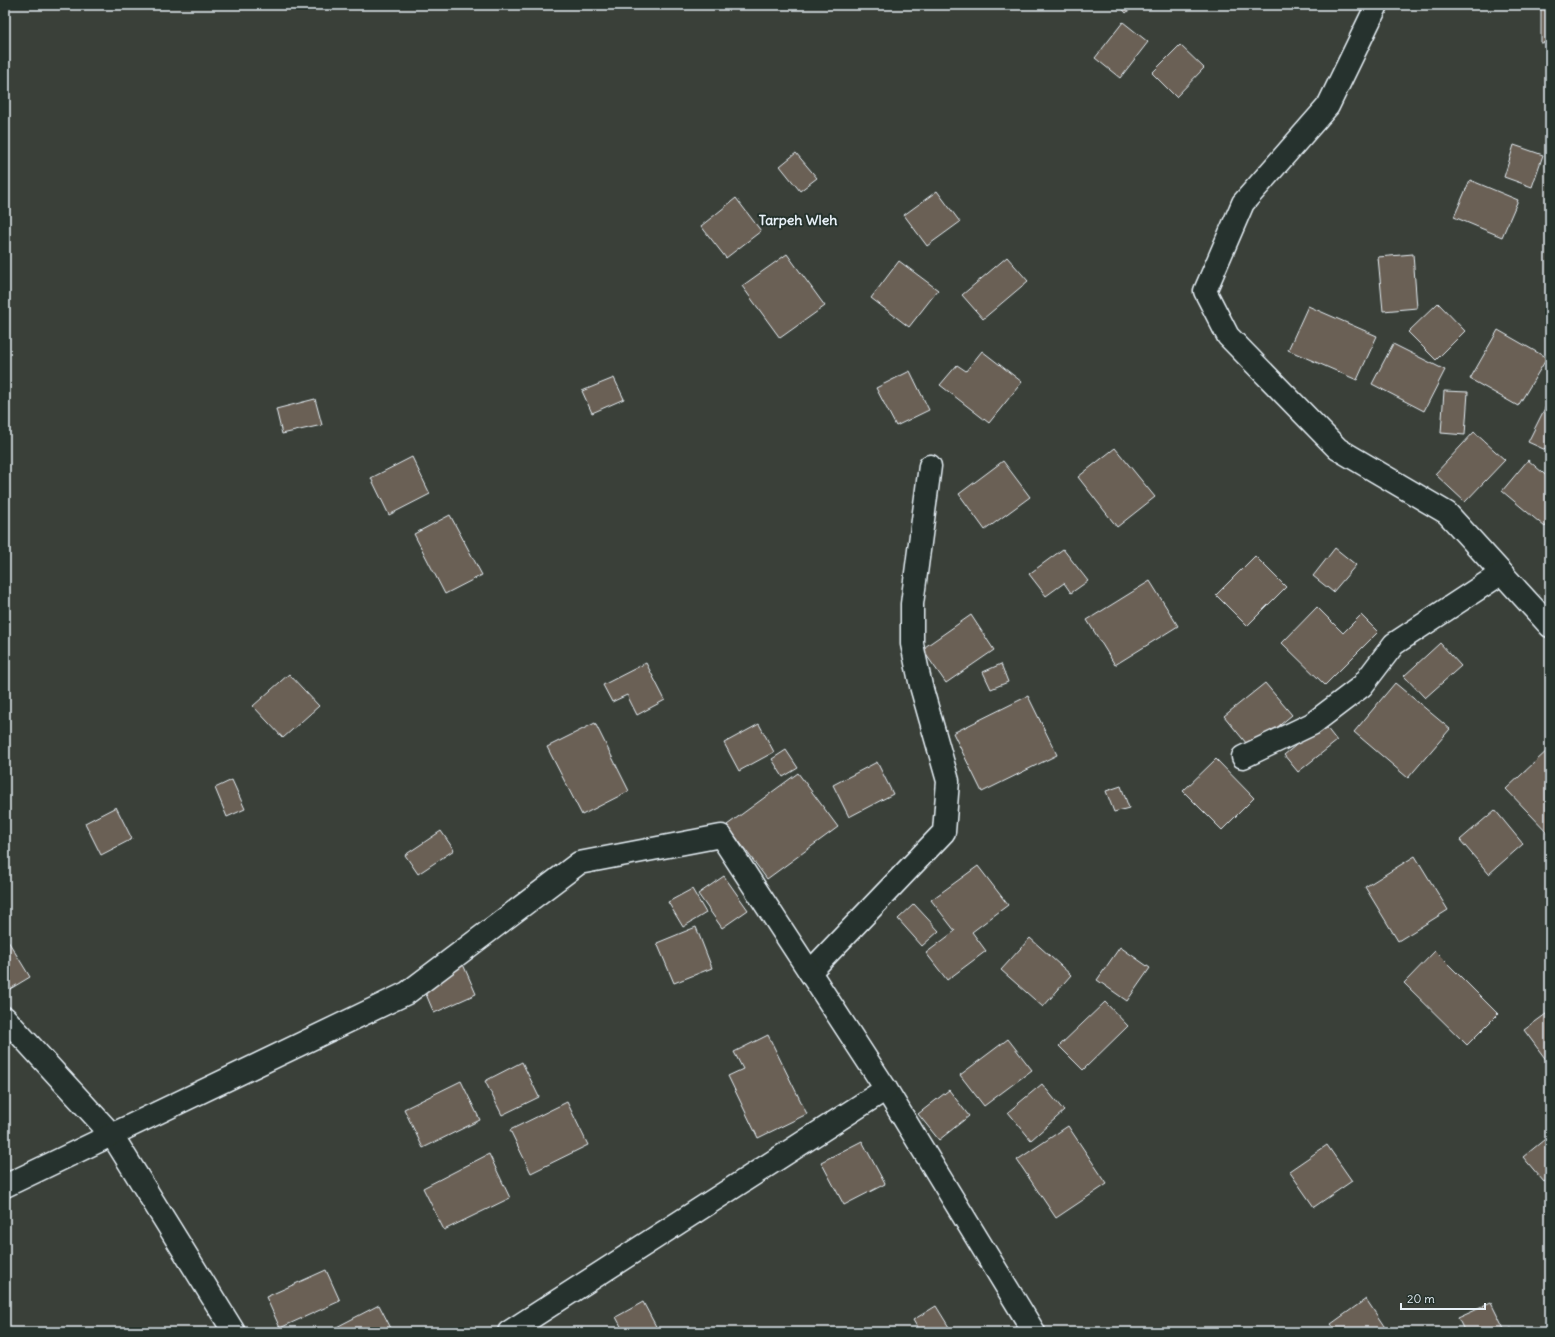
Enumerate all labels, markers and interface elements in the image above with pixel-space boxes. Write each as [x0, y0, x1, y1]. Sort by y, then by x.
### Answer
district label: Tarpeh Wleh [759, 211, 837, 229]
scale bar [1401, 1285, 1485, 1311]
text: 20 m [1407, 1291, 1435, 1306]

